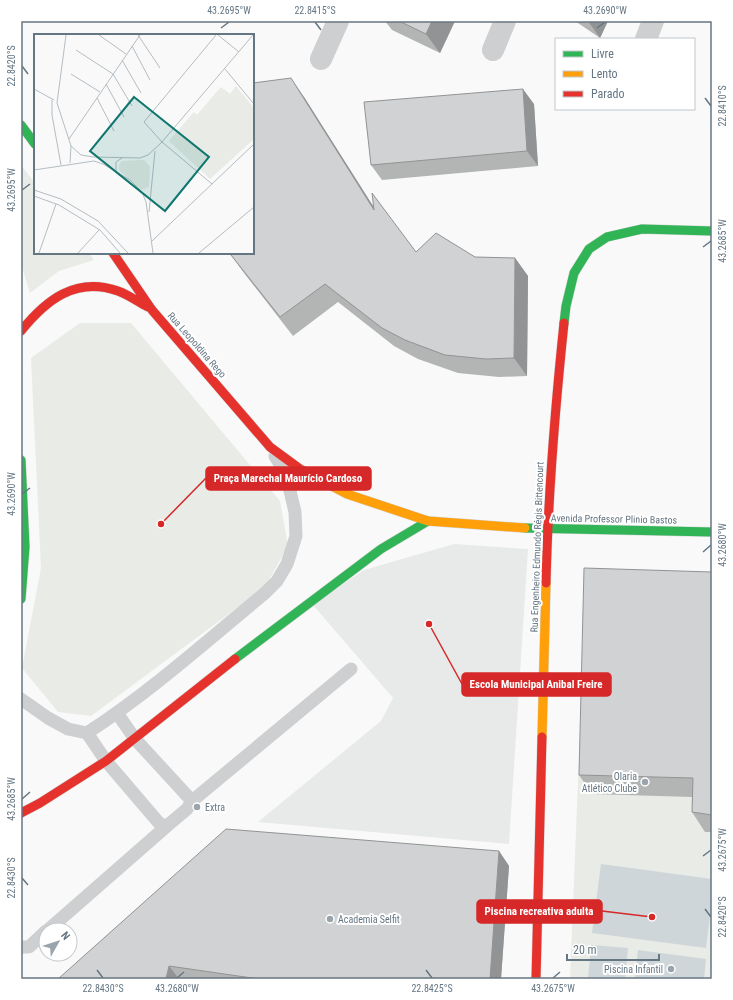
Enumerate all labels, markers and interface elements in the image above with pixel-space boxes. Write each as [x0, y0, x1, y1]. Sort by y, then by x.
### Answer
text: 43.2695°W [207, 5, 251, 16]
text: 22.8415°S [294, 5, 336, 16]
text: 43.2690°W [583, 5, 627, 16]
inset map [34, 34, 254, 254]
legend [555, 38, 695, 110]
text: 22.8420°S [6, 45, 17, 87]
text: Livre [591, 47, 614, 61]
text: Lento [591, 67, 618, 81]
text: 22.8410°S [717, 85, 728, 127]
text: Parado [591, 87, 624, 101]
text: 43.2695°W [6, 168, 17, 212]
text: 43.2685°W [717, 219, 728, 263]
street label: Rua Leopoldina Rego [166, 310, 228, 380]
street label: Rua Engenheiro Edmundo Régis Bittencourt [529, 461, 545, 633]
callout: Praça Marechal Maurício Cardoso [206, 467, 371, 490]
text: 43.2690°W [6, 472, 17, 516]
text: Praça Marechal Maurício Cardoso [214, 472, 363, 485]
street label: Avenida Professor Plinio Bastos [551, 512, 678, 526]
text: 43.2680°W [717, 523, 728, 567]
callout: Escola Municipal Anibal Freire [462, 673, 611, 696]
text: Escola Municipal Anibal Freire [469, 678, 603, 691]
place label: Olaria Atlético Clube [582, 771, 637, 794]
text: 43.2685°W [6, 777, 17, 821]
marker: Olaria Atlético Clube [640, 777, 650, 787]
marker: Extra [192, 802, 202, 812]
place label: Extra [205, 802, 225, 813]
text: 43.2675°W [717, 828, 728, 872]
text: 22.8430°S [6, 857, 17, 899]
text: 22.8420°S [717, 896, 728, 938]
callout: Piscina recreativa adulta [477, 900, 602, 923]
text: Piscina recreativa adulta [485, 905, 593, 918]
marker: Academia Selfit [325, 914, 335, 924]
place label: Academia Selfit [338, 914, 400, 925]
north arrow [38, 922, 78, 962]
text: N [58, 929, 73, 943]
scale bar [567, 936, 659, 962]
text: 20 m [573, 943, 597, 957]
place label: Piscina Infantil [604, 964, 663, 975]
marker: Piscina Infantil [666, 964, 676, 974]
text: 22.8430°S [82, 983, 124, 994]
text: 43.2680°W [155, 983, 199, 994]
text: 22.8425°S [411, 983, 453, 994]
text: 43.2675°W [531, 983, 575, 994]

